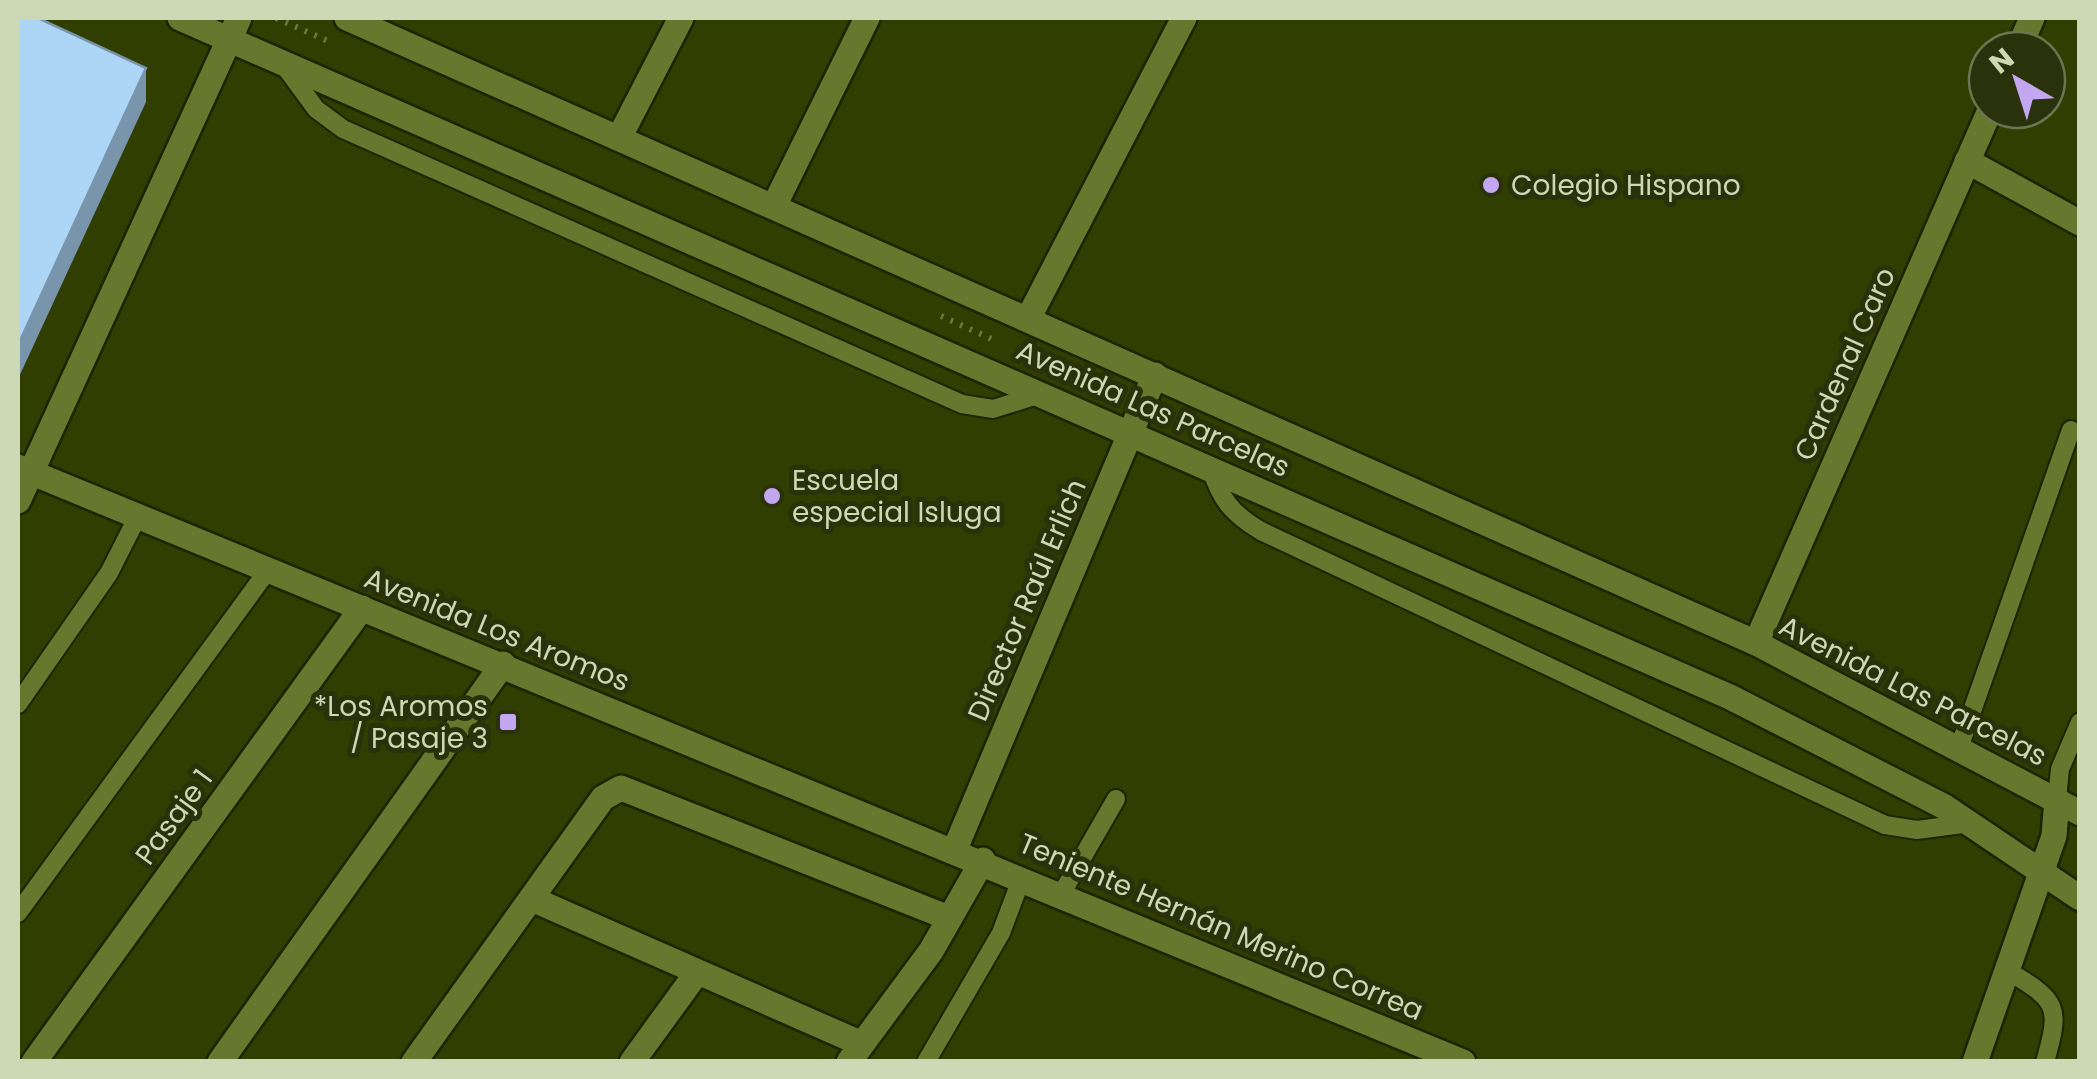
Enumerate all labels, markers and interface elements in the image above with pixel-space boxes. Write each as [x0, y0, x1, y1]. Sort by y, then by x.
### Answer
north arrow [1967, 30, 2067, 130]
text: N [1981, 39, 2022, 83]
place label: Colegio Hispano [1511, 166, 1741, 205]
marker: Colegio Hispano [1480, 174, 1502, 196]
street label: Cardenal Caro [1785, 261, 1905, 467]
street label: Avenida Las Parcelas [1010, 331, 1296, 487]
place label: Escuela especial Isluga [792, 461, 1002, 532]
street label: Director Raúl Erlich [958, 473, 1096, 727]
marker: Escuela especial Isluga [761, 485, 783, 507]
street label: Avenida Los Aromos [359, 559, 635, 701]
street label: Avenida Las Parcelas [1772, 607, 2054, 775]
place label: *Los Aromos / Pasaje 3 [314, 687, 488, 758]
marker: *Los Aromos / Pasaje 3 [497, 711, 519, 733]
street label: Pasaje 1 [126, 761, 222, 873]
street label: Teniente Hernán Merino Correa [1013, 824, 1429, 1030]

